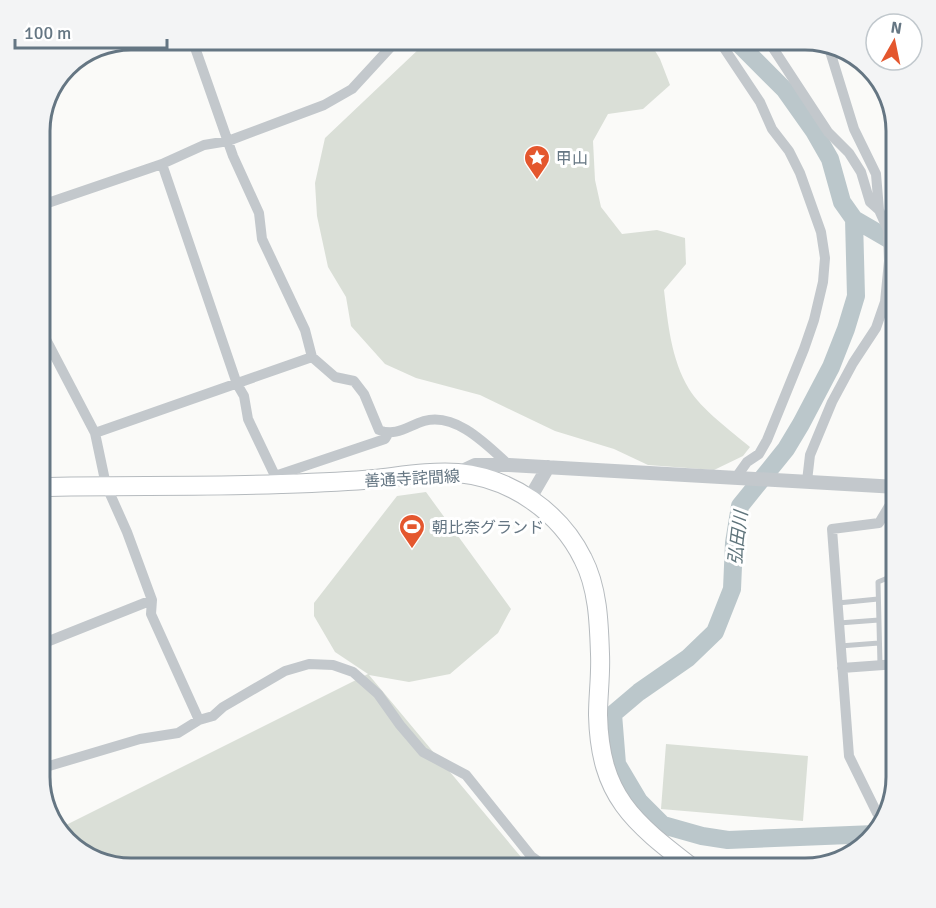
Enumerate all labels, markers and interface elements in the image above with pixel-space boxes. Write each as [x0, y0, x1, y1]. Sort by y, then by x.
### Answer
scale bar [15, 12, 166, 50]
north arrow [864, 12, 924, 72]
text: N [889, 17, 903, 39]
text: 100 m [24, 22, 71, 44]
place icon: 甲山 [522, 143, 552, 181]
place label: 甲山 [556, 149, 588, 169]
street label: 善通寺詫間線 [364, 466, 461, 491]
water label: 弘田川 [724, 508, 752, 566]
sports icon: 朝比奈グランド [397, 512, 427, 550]
place label: 朝比奈グランド [432, 518, 544, 538]

